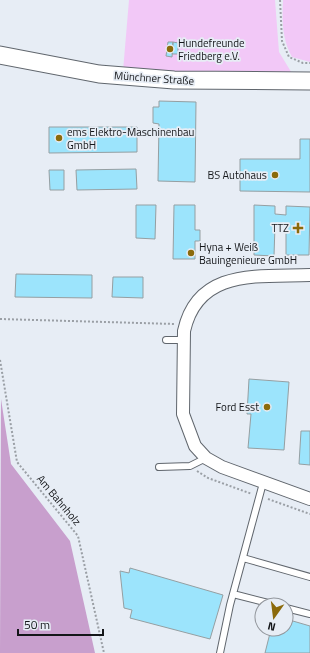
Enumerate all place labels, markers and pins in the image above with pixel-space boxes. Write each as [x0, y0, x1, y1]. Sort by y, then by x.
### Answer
place label: Hundefreunde Friedberg e.V. [178, 35, 245, 64]
marker: Hundefreunde Friedberg e.V. [165, 44, 175, 54]
place label: ems Elektro-Maschinenbau GmbH [67, 124, 195, 153]
marker: ems Elektro-Maschinenbau GmbH [54, 133, 64, 143]
place label: BS Autohaus [207, 167, 267, 183]
marker: BS Autohaus [270, 170, 280, 180]
place label: TTZ [272, 220, 289, 236]
marker: TTZ [292, 222, 304, 234]
place label: Hyna + Weiß Bauingenieure GmbH [199, 239, 297, 268]
marker: Hyna + Weiß Bauingenieure GmbH [186, 248, 196, 258]
place label: Ford Esst [216, 399, 259, 415]
marker: Ford Esst [262, 402, 272, 412]

